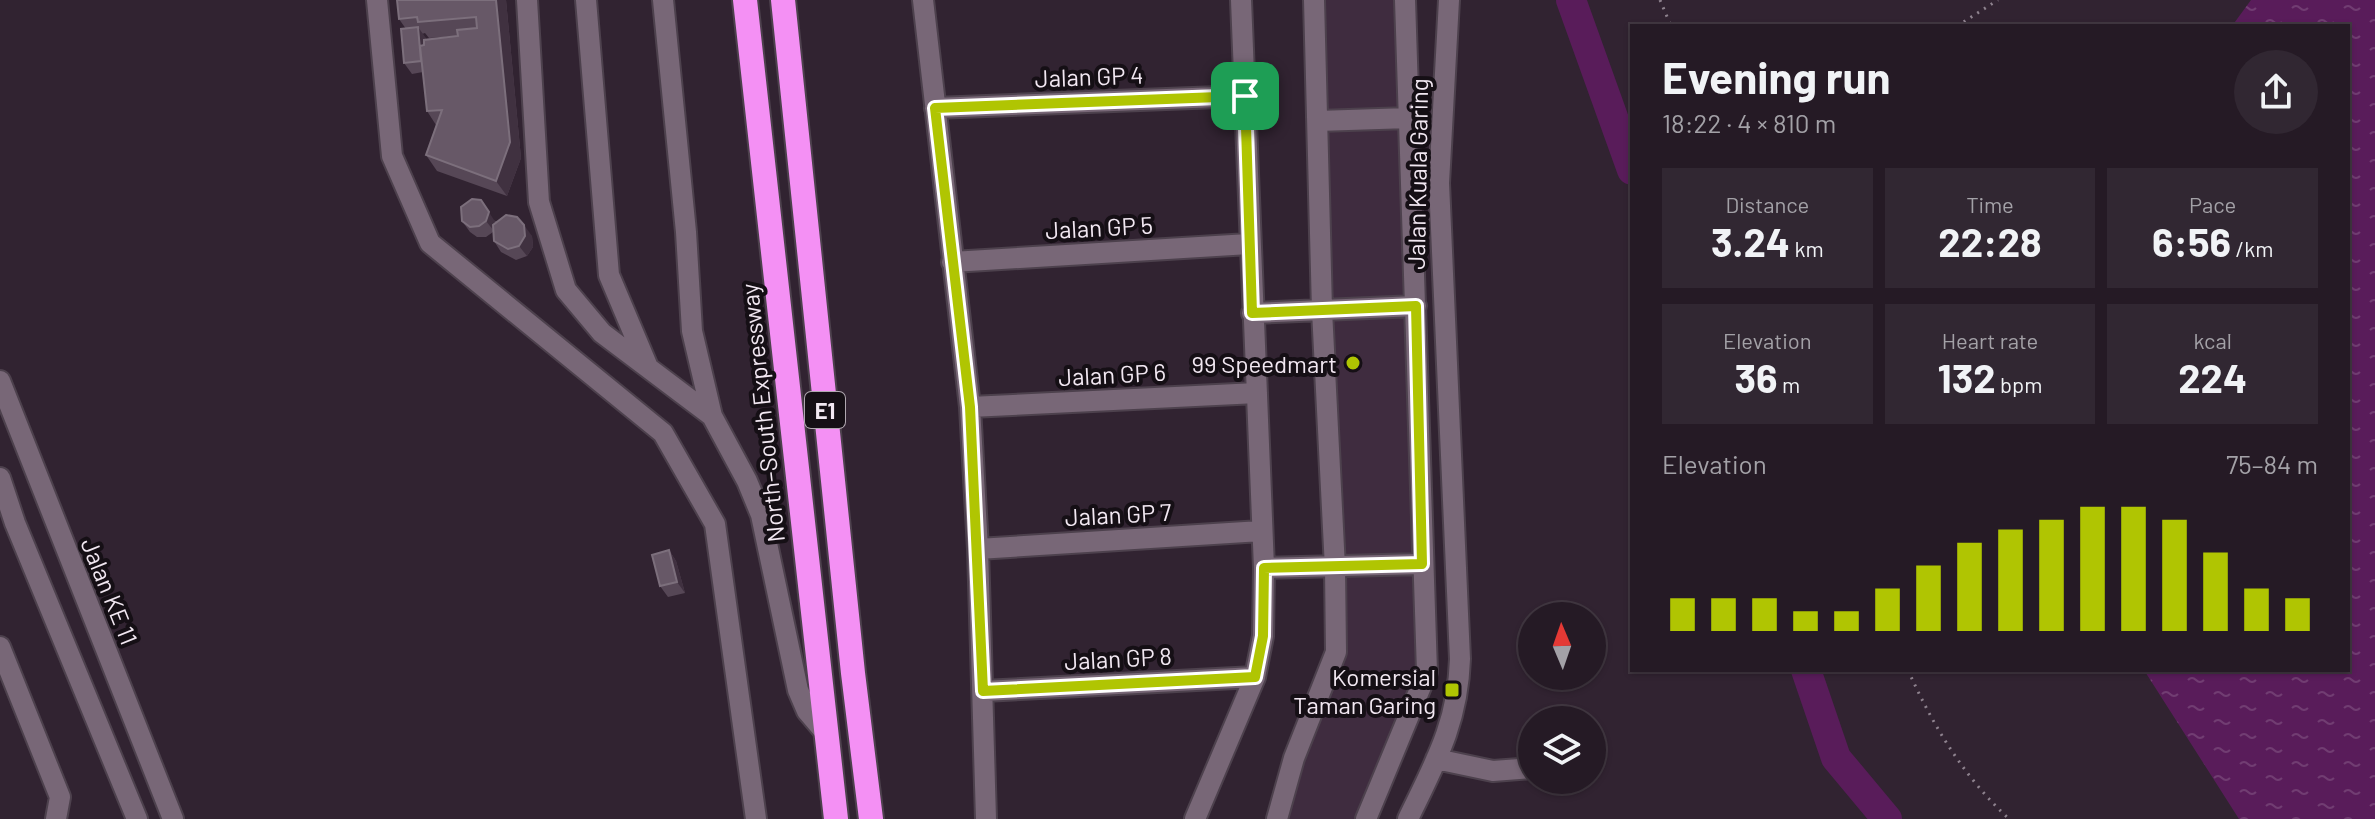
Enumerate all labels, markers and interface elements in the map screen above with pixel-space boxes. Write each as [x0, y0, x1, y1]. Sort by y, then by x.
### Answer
text: Evening run [1662, 50, 1891, 103]
button: share [2234, 50, 2318, 134]
street label: Jalan GP 4 [1034, 60, 1144, 92]
pin [1211, 62, 1279, 130]
icon: arrive [1223, 74, 1267, 118]
street label: Jalan Kuala Garing [1401, 78, 1433, 270]
text: 18:22 · 4 × 810 m [1662, 107, 1836, 138]
text: Distance [1725, 191, 1809, 217]
text: Time [1966, 191, 2014, 217]
text: Pace [2189, 191, 2236, 217]
street label: Jalan GP 5 [1044, 210, 1154, 244]
text: 3.24 [1711, 217, 1790, 265]
text: 22:28 [1938, 217, 2042, 265]
text: 6:56 [2152, 217, 2231, 265]
text: km [1790, 235, 1824, 261]
text: /km [2231, 235, 2273, 261]
street label: North–South Expressway [734, 282, 790, 544]
text: Elevation [1723, 327, 1812, 353]
text: Heart rate [1942, 327, 2038, 353]
text: kcal [2193, 327, 2232, 353]
place label: 99 Speedmart [1191, 349, 1337, 378]
text: 36 [1734, 353, 1778, 401]
text: 132 [1938, 353, 1996, 401]
text: 224 [2178, 353, 2247, 401]
marker: 99 Speedmart [1344, 354, 1362, 372]
street label: Jalan GP 6 [1057, 357, 1167, 391]
text: m [1778, 371, 1800, 397]
text: bpm [1996, 371, 2042, 397]
road number: E1 [805, 392, 845, 428]
text: Elevation [1662, 448, 1767, 479]
text: 75–84 m [2226, 448, 2318, 479]
street label: Jalan GP 7 [1064, 497, 1172, 531]
street label: Jalan KE 11 [75, 533, 145, 649]
north arrow [1518, 602, 1606, 690]
map controls [1518, 602, 1606, 794]
street label: Jalan GP 8 [1063, 641, 1173, 675]
place label: Komersial Taman Garing [1293, 662, 1436, 719]
marker: Komersial Taman Garing [1443, 681, 1461, 699]
button: layers [1518, 706, 1606, 794]

